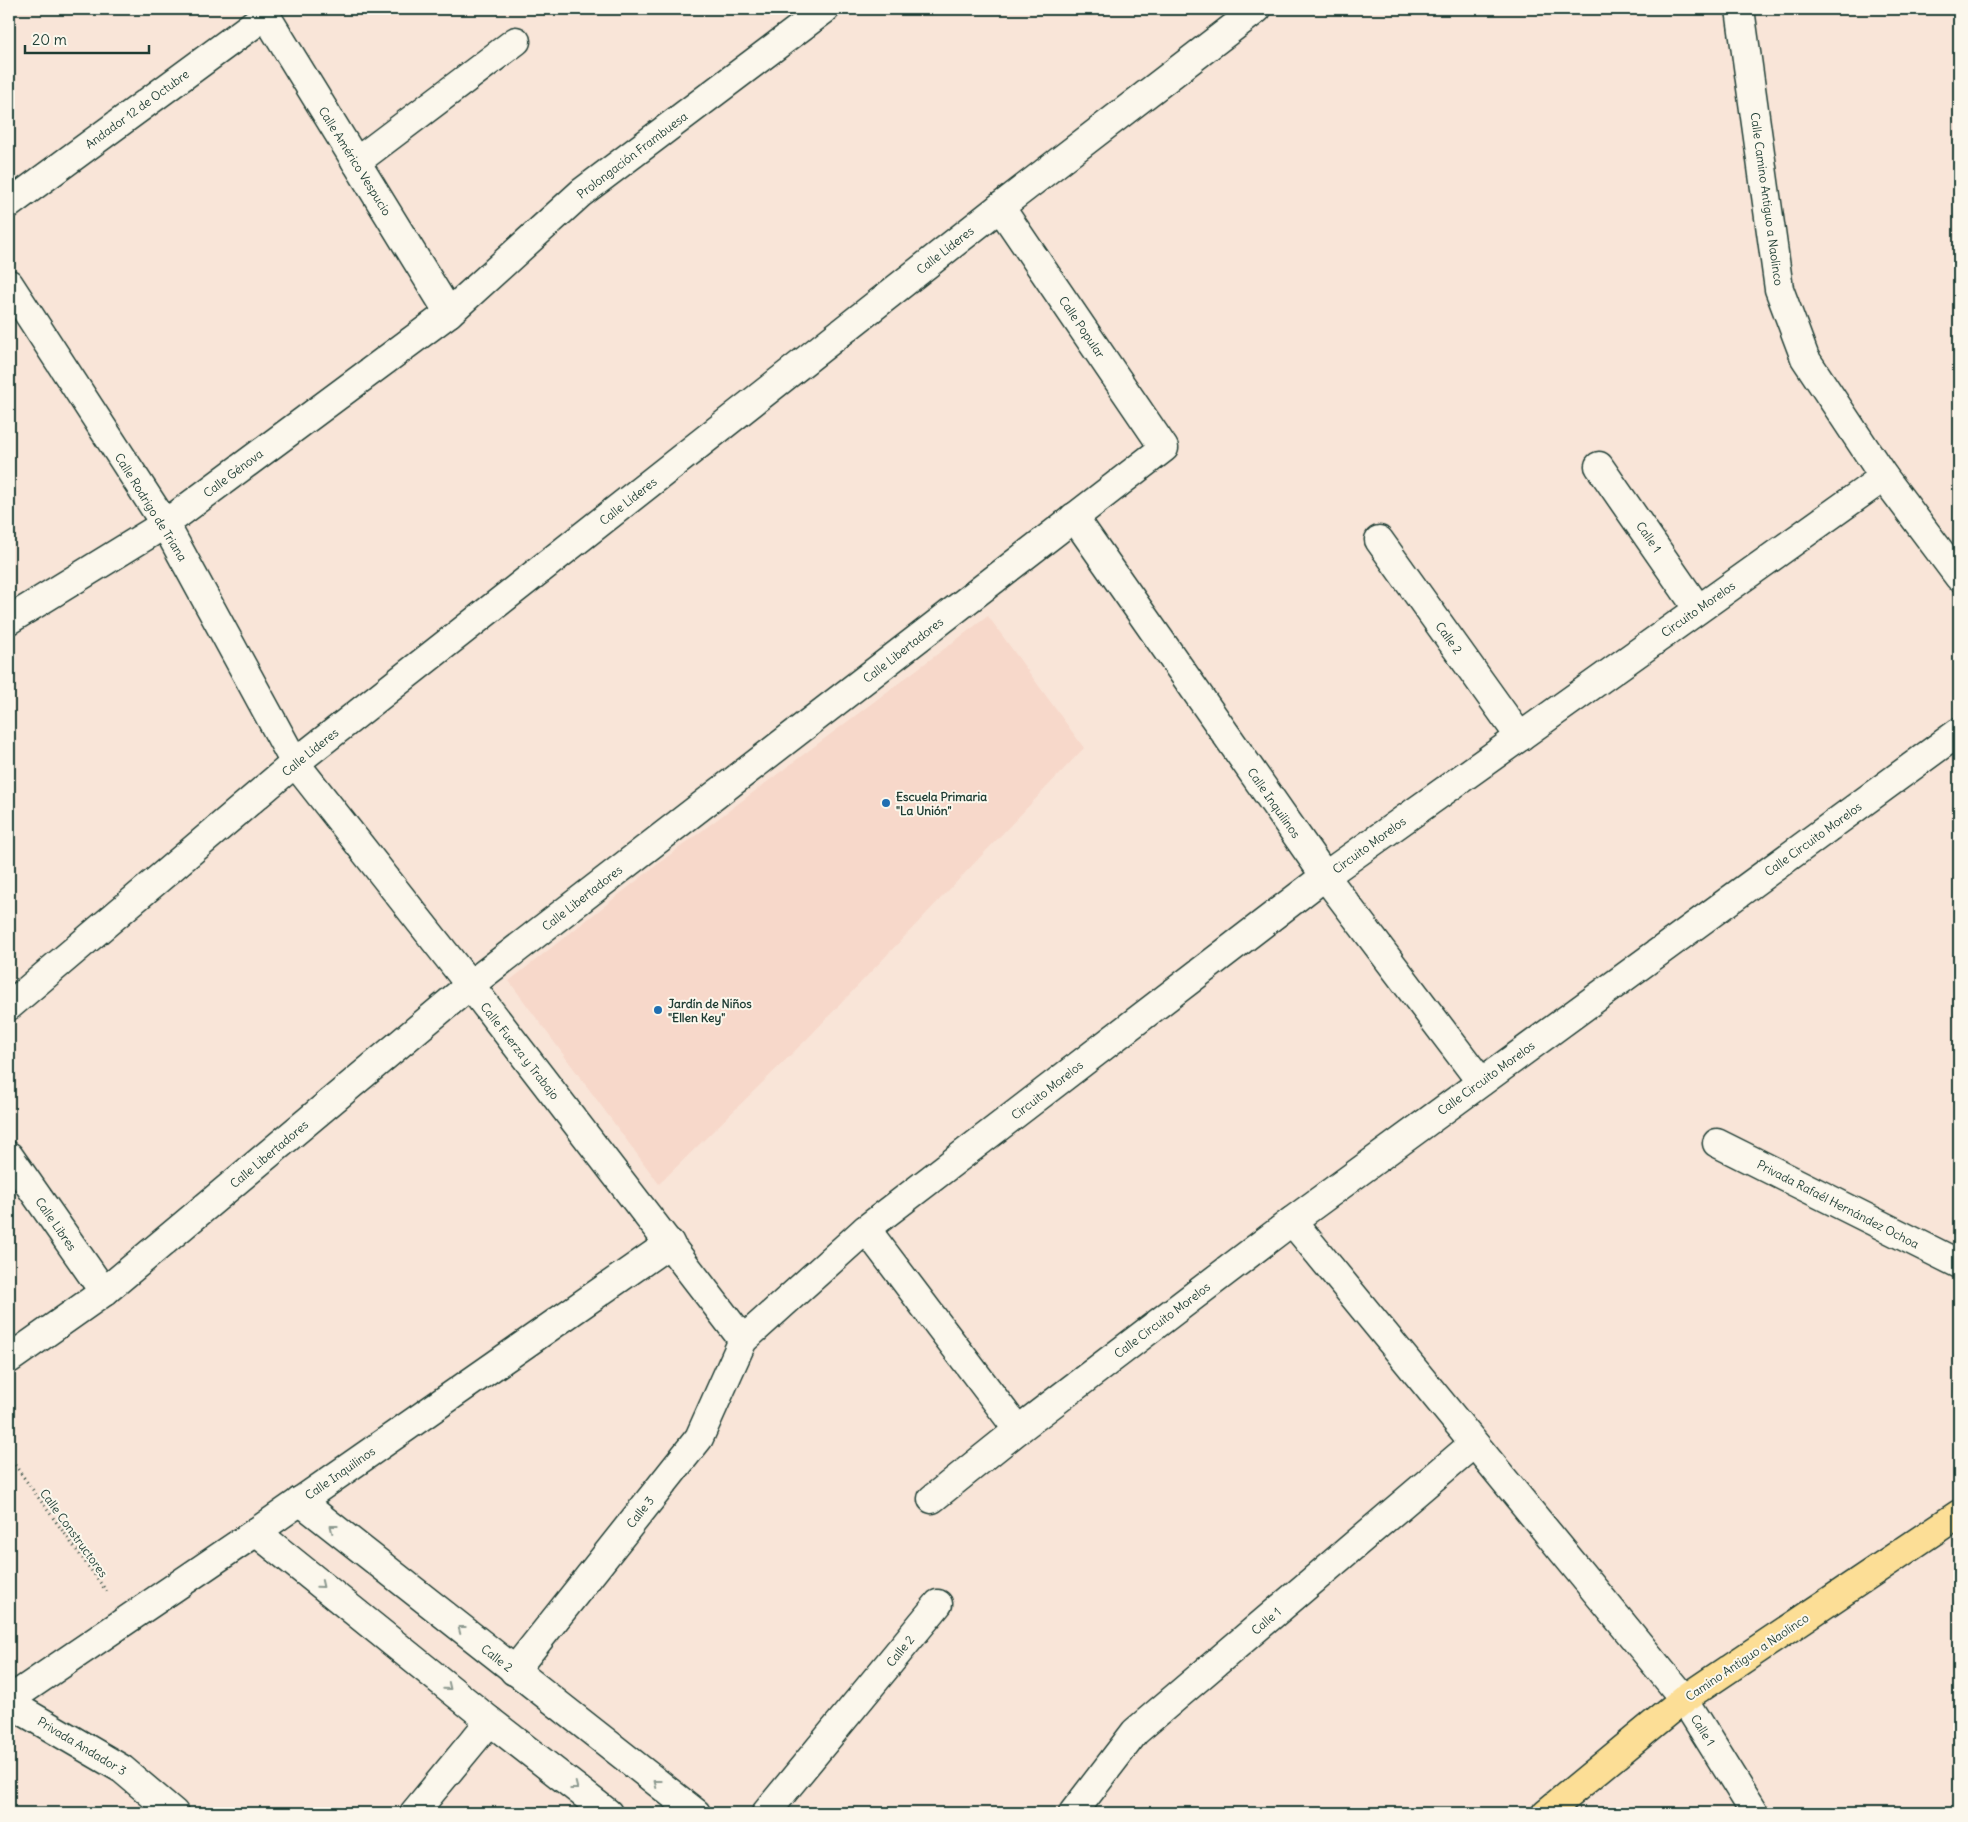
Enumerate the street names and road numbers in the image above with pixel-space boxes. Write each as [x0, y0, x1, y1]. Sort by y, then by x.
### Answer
street label: Andador 12 de Octubre [82, 66, 192, 152]
street label: Calle Américo Vespucio [315, 104, 395, 218]
street label: Prolongación Frambuesa [574, 108, 690, 202]
street label: Calle Camino Antiguo a Naolinco [1747, 111, 1787, 287]
street label: Calle Líderes [913, 223, 977, 277]
street label: Calle Popular [1056, 293, 1108, 361]
street label: Calle Génova [200, 446, 266, 500]
street label: Calle Rodrigo de Triana [112, 450, 190, 564]
street label: Calle Líderes [596, 474, 660, 528]
street label: Calle 1 [1633, 519, 1665, 555]
street label: Circuito Morelos [1658, 578, 1738, 640]
street label: Calle Libertadores [860, 614, 946, 686]
street label: Calle 2 [1432, 619, 1466, 657]
street label: Calle Líderes [279, 725, 341, 779]
street label: Calle Inquilinos [1244, 765, 1304, 841]
street label: Calle Circuito Morelos [1761, 799, 1865, 879]
street label: Circuito Morelos [1329, 813, 1409, 877]
street label: Calle Libertadores [539, 862, 625, 934]
street label: Calle Fuerza y Trabajo [477, 999, 563, 1103]
street label: Calle Circuito Morelos [1434, 1038, 1538, 1118]
street label: Circuito Morelos [1008, 1057, 1086, 1123]
street label: Calle Libertadores [227, 1117, 311, 1191]
street label: Privada Rafaél Hernández Ochoa [1755, 1157, 1922, 1252]
street label: Calle Libres [32, 1194, 80, 1254]
street label: Calle Circuito Morelos [1111, 1279, 1213, 1361]
street label: Calle Inquilinos [302, 1443, 378, 1503]
street label: Calle Constructores [37, 1486, 111, 1580]
street label: Calle 3 [623, 1493, 657, 1531]
street label: Calle 1 [1248, 1604, 1284, 1638]
street label: Camino Antiguo a Naolinco [1683, 1610, 1812, 1704]
street label: Calle 2 [883, 1632, 917, 1670]
street label: Calle 2 [478, 1641, 516, 1675]
street label: Calle 1 [1688, 1712, 1718, 1748]
street label: Privada Andador 3 [35, 1714, 129, 1779]

